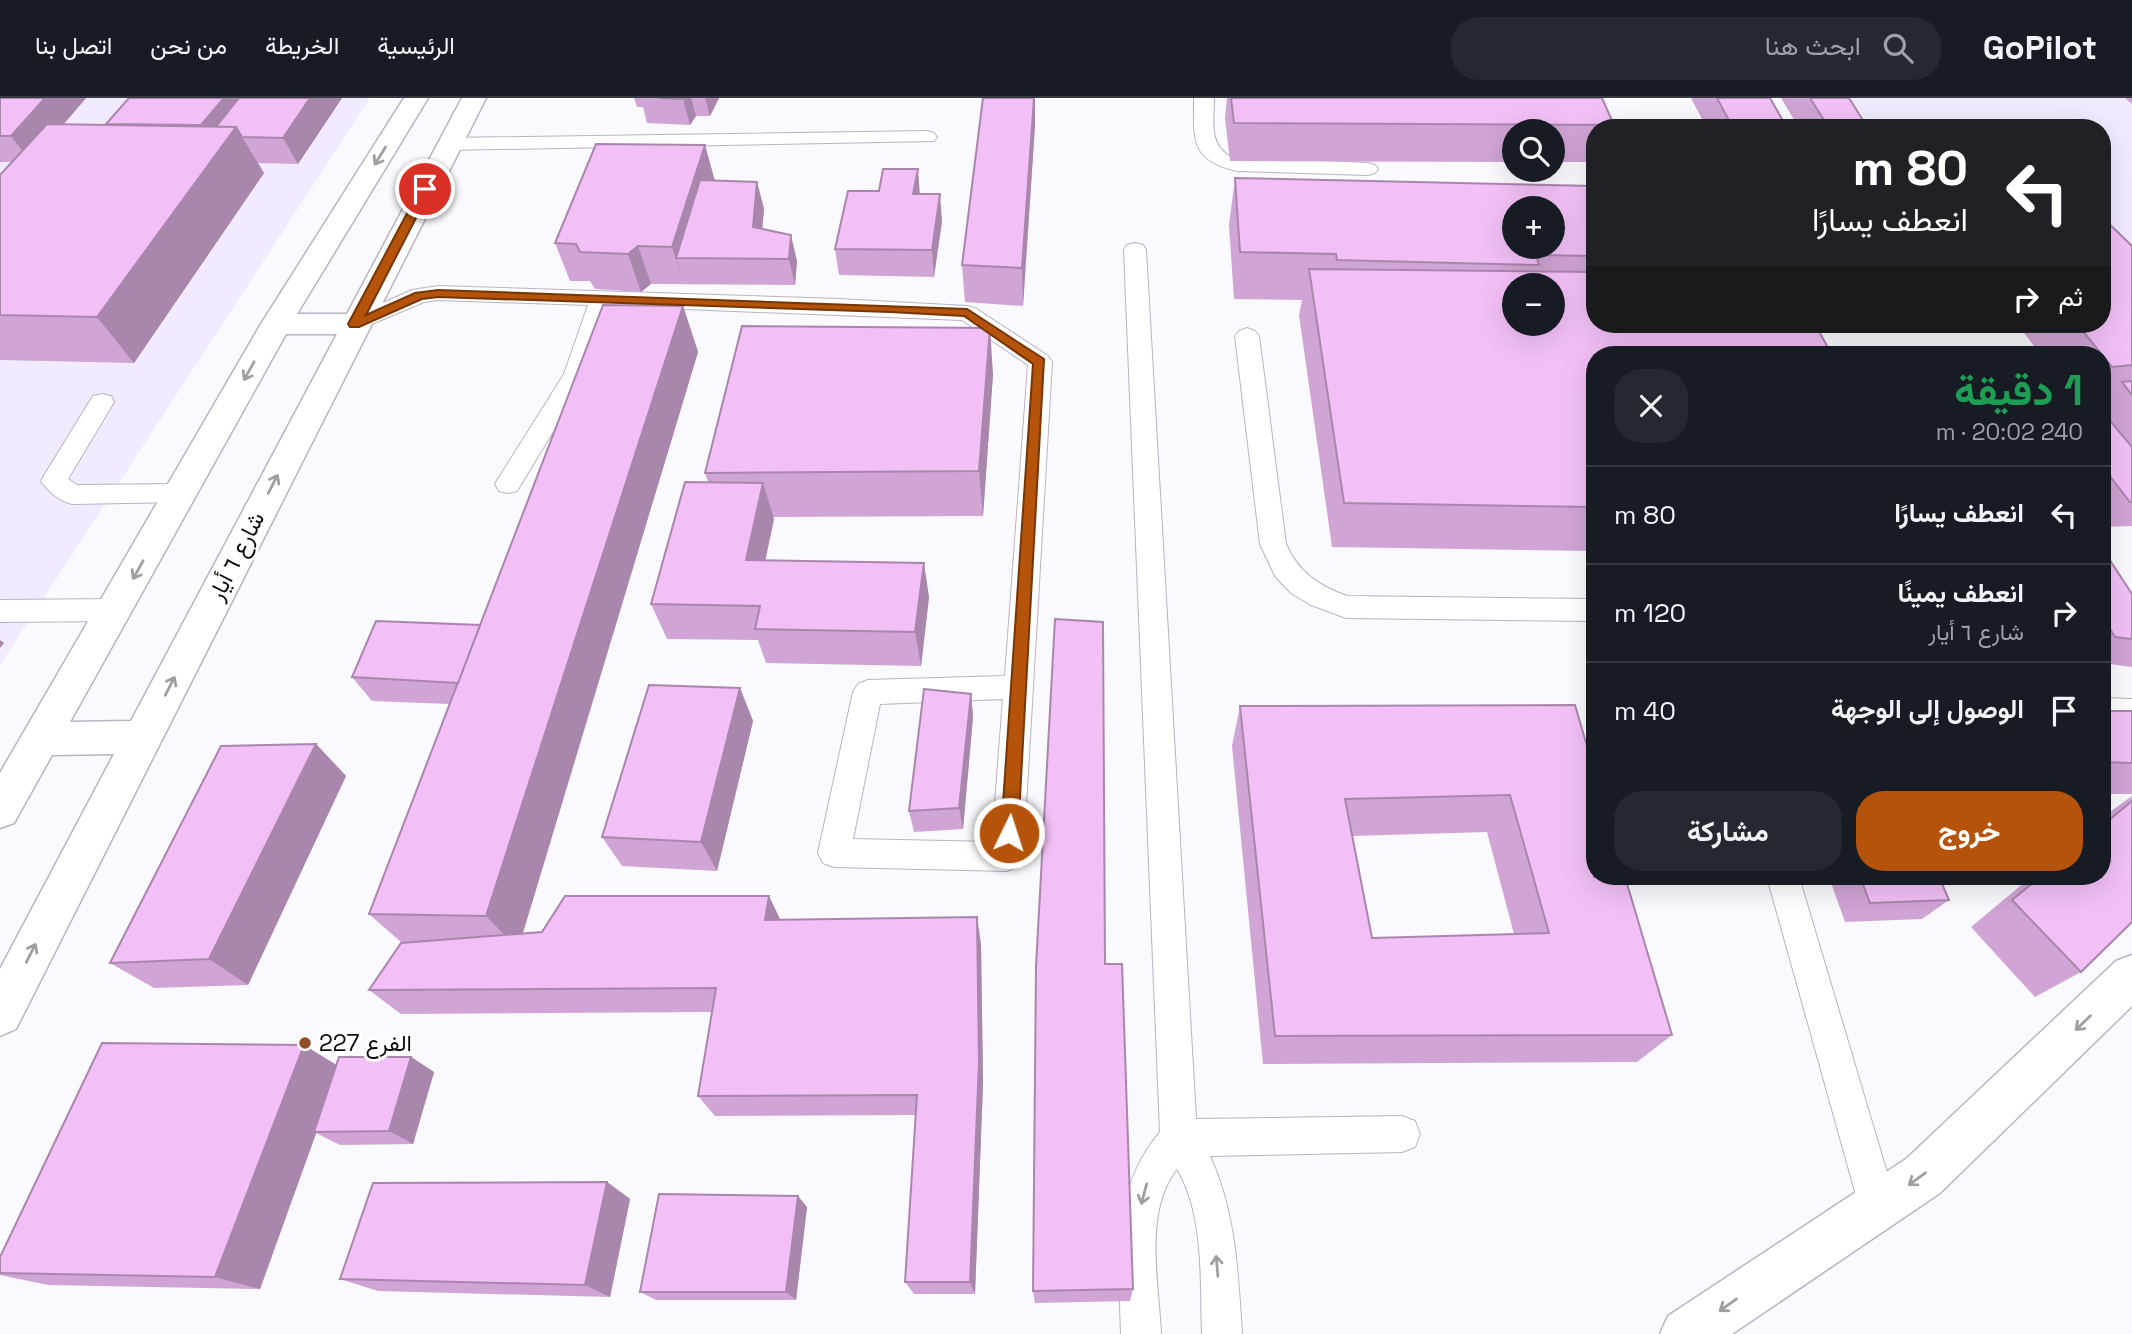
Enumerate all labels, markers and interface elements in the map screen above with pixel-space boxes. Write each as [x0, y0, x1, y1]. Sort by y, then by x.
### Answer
search box [1451, 17, 1941, 80]
text: GoPilot [1983, 27, 2097, 69]
text: ابحث هنا [1765, 29, 1861, 63]
icon: search [1879, 29, 1917, 67]
text: اتصل بنا [35, 30, 112, 61]
text: من نحن [150, 30, 227, 61]
text: الخريطة [265, 30, 339, 61]
text: الرئيسية [377, 30, 455, 61]
map controls [1502, 119, 1565, 336]
button: search [1502, 119, 1565, 182]
text: 80 m [1853, 137, 1968, 199]
one-way arrow [373, 146, 388, 165]
icon: left [1992, 147, 2083, 238]
pin [395, 159, 455, 219]
icon: arrive [406, 170, 444, 208]
button: + [1502, 196, 1565, 259]
text: انعطف يسارًا [1812, 200, 1968, 240]
button: − [1502, 273, 1565, 336]
icon: right [2007, 280, 2045, 318]
text: ثم [2059, 280, 2083, 314]
one-way arrow [242, 361, 256, 381]
text: 1 دقيقة [1954, 364, 2083, 417]
button: close [1614, 369, 1688, 443]
text: 240 m · 20:02 [1936, 417, 2083, 447]
one-way arrow [267, 474, 281, 494]
text: انعطف يسارًا [1894, 496, 2024, 530]
icon: left [2045, 496, 2083, 534]
text: 80 m [1614, 498, 1676, 532]
street label: شارع ٦ أيار [200, 507, 272, 607]
one-way arrow [131, 559, 145, 579]
text: انعطف يمينًا [1898, 576, 2024, 610]
icon: right [2045, 594, 2083, 632]
text: 120 m [1614, 596, 1686, 630]
text: شارع ٦ أيار [1928, 617, 2024, 647]
one-way arrow [163, 676, 177, 697]
text: الوصول إلى الوجهة [1831, 692, 2024, 726]
icon: arrive [2045, 692, 2083, 730]
text: 40 m [1614, 694, 1676, 728]
button: مشاركة [1614, 791, 1842, 871]
button: خروج [1856, 791, 2083, 871]
position arrow [972, 796, 1046, 870]
one-way arrow [25, 944, 39, 964]
one-way arrow [2075, 1015, 2092, 1032]
place label: الفرع 227 [319, 1028, 412, 1059]
marker: الفرع 227 [297, 1035, 313, 1051]
one-way arrow [1908, 1172, 1927, 1186]
one-way arrow [1137, 1183, 1150, 1205]
one-way arrow [1210, 1255, 1223, 1278]
one-way arrow [1719, 1298, 1738, 1312]

